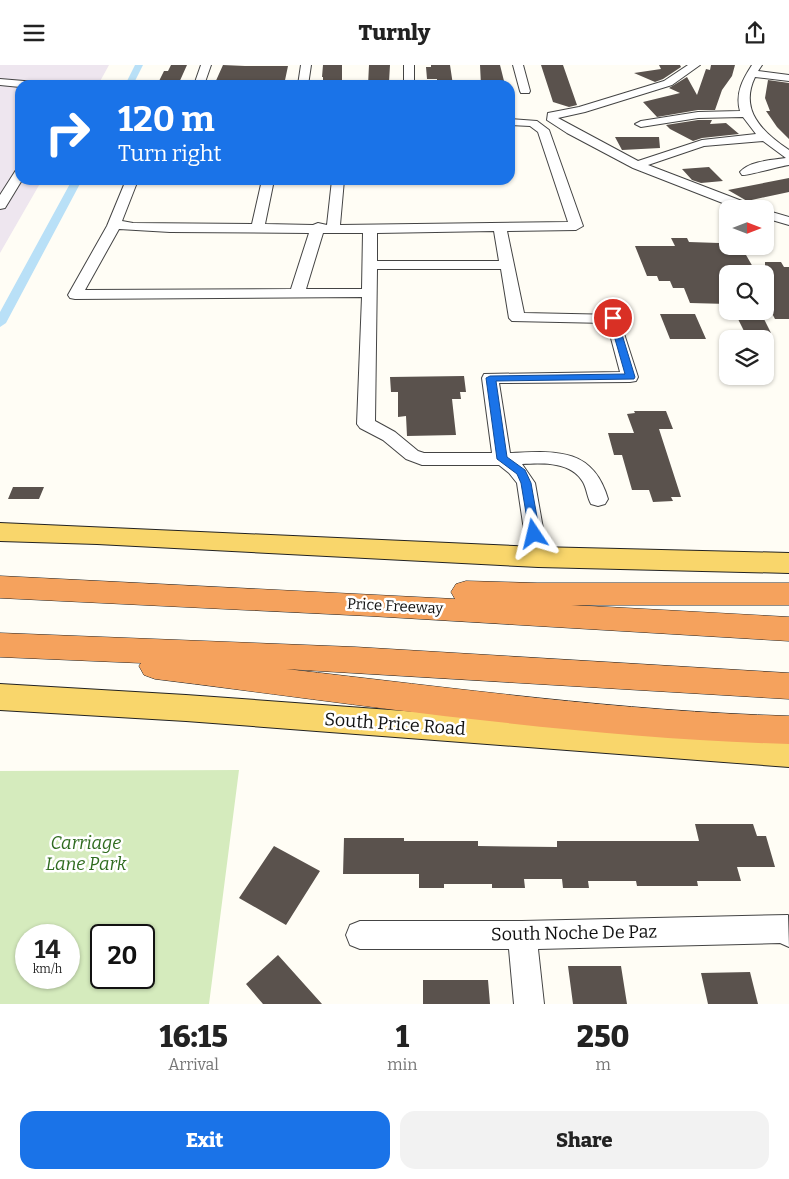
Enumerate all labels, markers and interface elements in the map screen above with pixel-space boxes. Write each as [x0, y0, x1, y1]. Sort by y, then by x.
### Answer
icon: menu [20, 19, 48, 47]
text: Turnly [359, 19, 430, 46]
icon: share [741, 19, 769, 47]
text: 120 m [118, 98, 215, 140]
icon: right [35, 100, 100, 165]
text: Turn right [118, 140, 221, 167]
north arrow [719, 200, 774, 255]
map controls [719, 200, 774, 385]
button: search [719, 265, 774, 320]
pin [592, 297, 634, 339]
icon: arrive [599, 304, 627, 332]
button: layers [719, 330, 774, 385]
position arrow [507, 507, 559, 559]
street label: Price Freeway [346, 594, 444, 618]
street label: South Price Road [324, 708, 467, 740]
park label: Carriage Lane Park [46, 832, 127, 875]
street label: South Noche De Paz [491, 921, 657, 945]
speed limit sign: 20 [90, 924, 155, 989]
text: 14 [34, 935, 61, 965]
text: km/h [33, 962, 62, 976]
text: 16:15 [159, 1019, 228, 1055]
text: 1 [396, 1019, 409, 1055]
text: 250 [577, 1019, 630, 1055]
text: Arrival [168, 1055, 219, 1074]
text: min [387, 1055, 417, 1074]
text: m [596, 1055, 611, 1074]
button: Exit [20, 1111, 390, 1169]
button: Share [400, 1111, 769, 1169]

